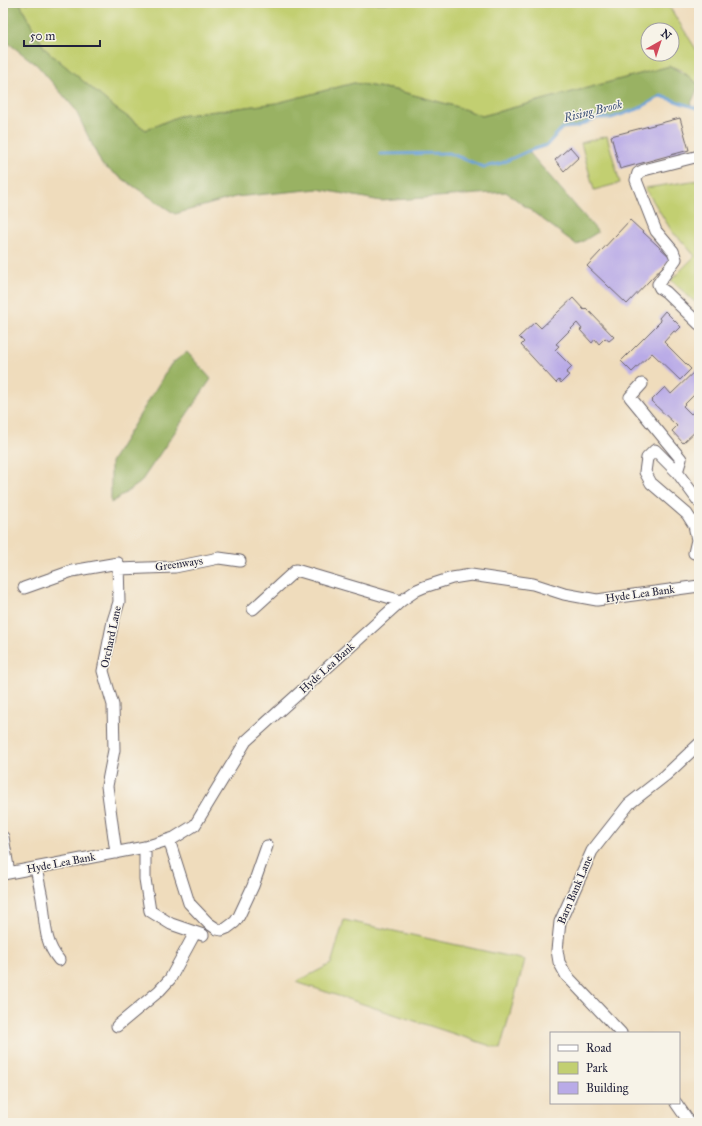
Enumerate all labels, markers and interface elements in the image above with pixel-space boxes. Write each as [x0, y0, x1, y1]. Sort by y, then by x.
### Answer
scale bar [24, 22, 100, 48]
north arrow [640, 22, 680, 62]
text: N [658, 27, 674, 43]
text: 50 m [30, 29, 55, 43]
water label: Rising Brook [561, 97, 624, 125]
street label: Greenways [154, 554, 204, 574]
street label: Hyde Lea Bank [605, 583, 676, 605]
street label: Orchard Lane [98, 604, 124, 669]
street label: Hyde Lea Bank [297, 639, 358, 696]
street label: Hyde Lea Bank [26, 850, 97, 876]
street label: Barn Bank Lane [555, 853, 595, 926]
legend [550, 1032, 680, 1104]
text: Road [586, 1041, 612, 1055]
text: Park [586, 1061, 608, 1075]
text: Building [586, 1081, 629, 1096]

